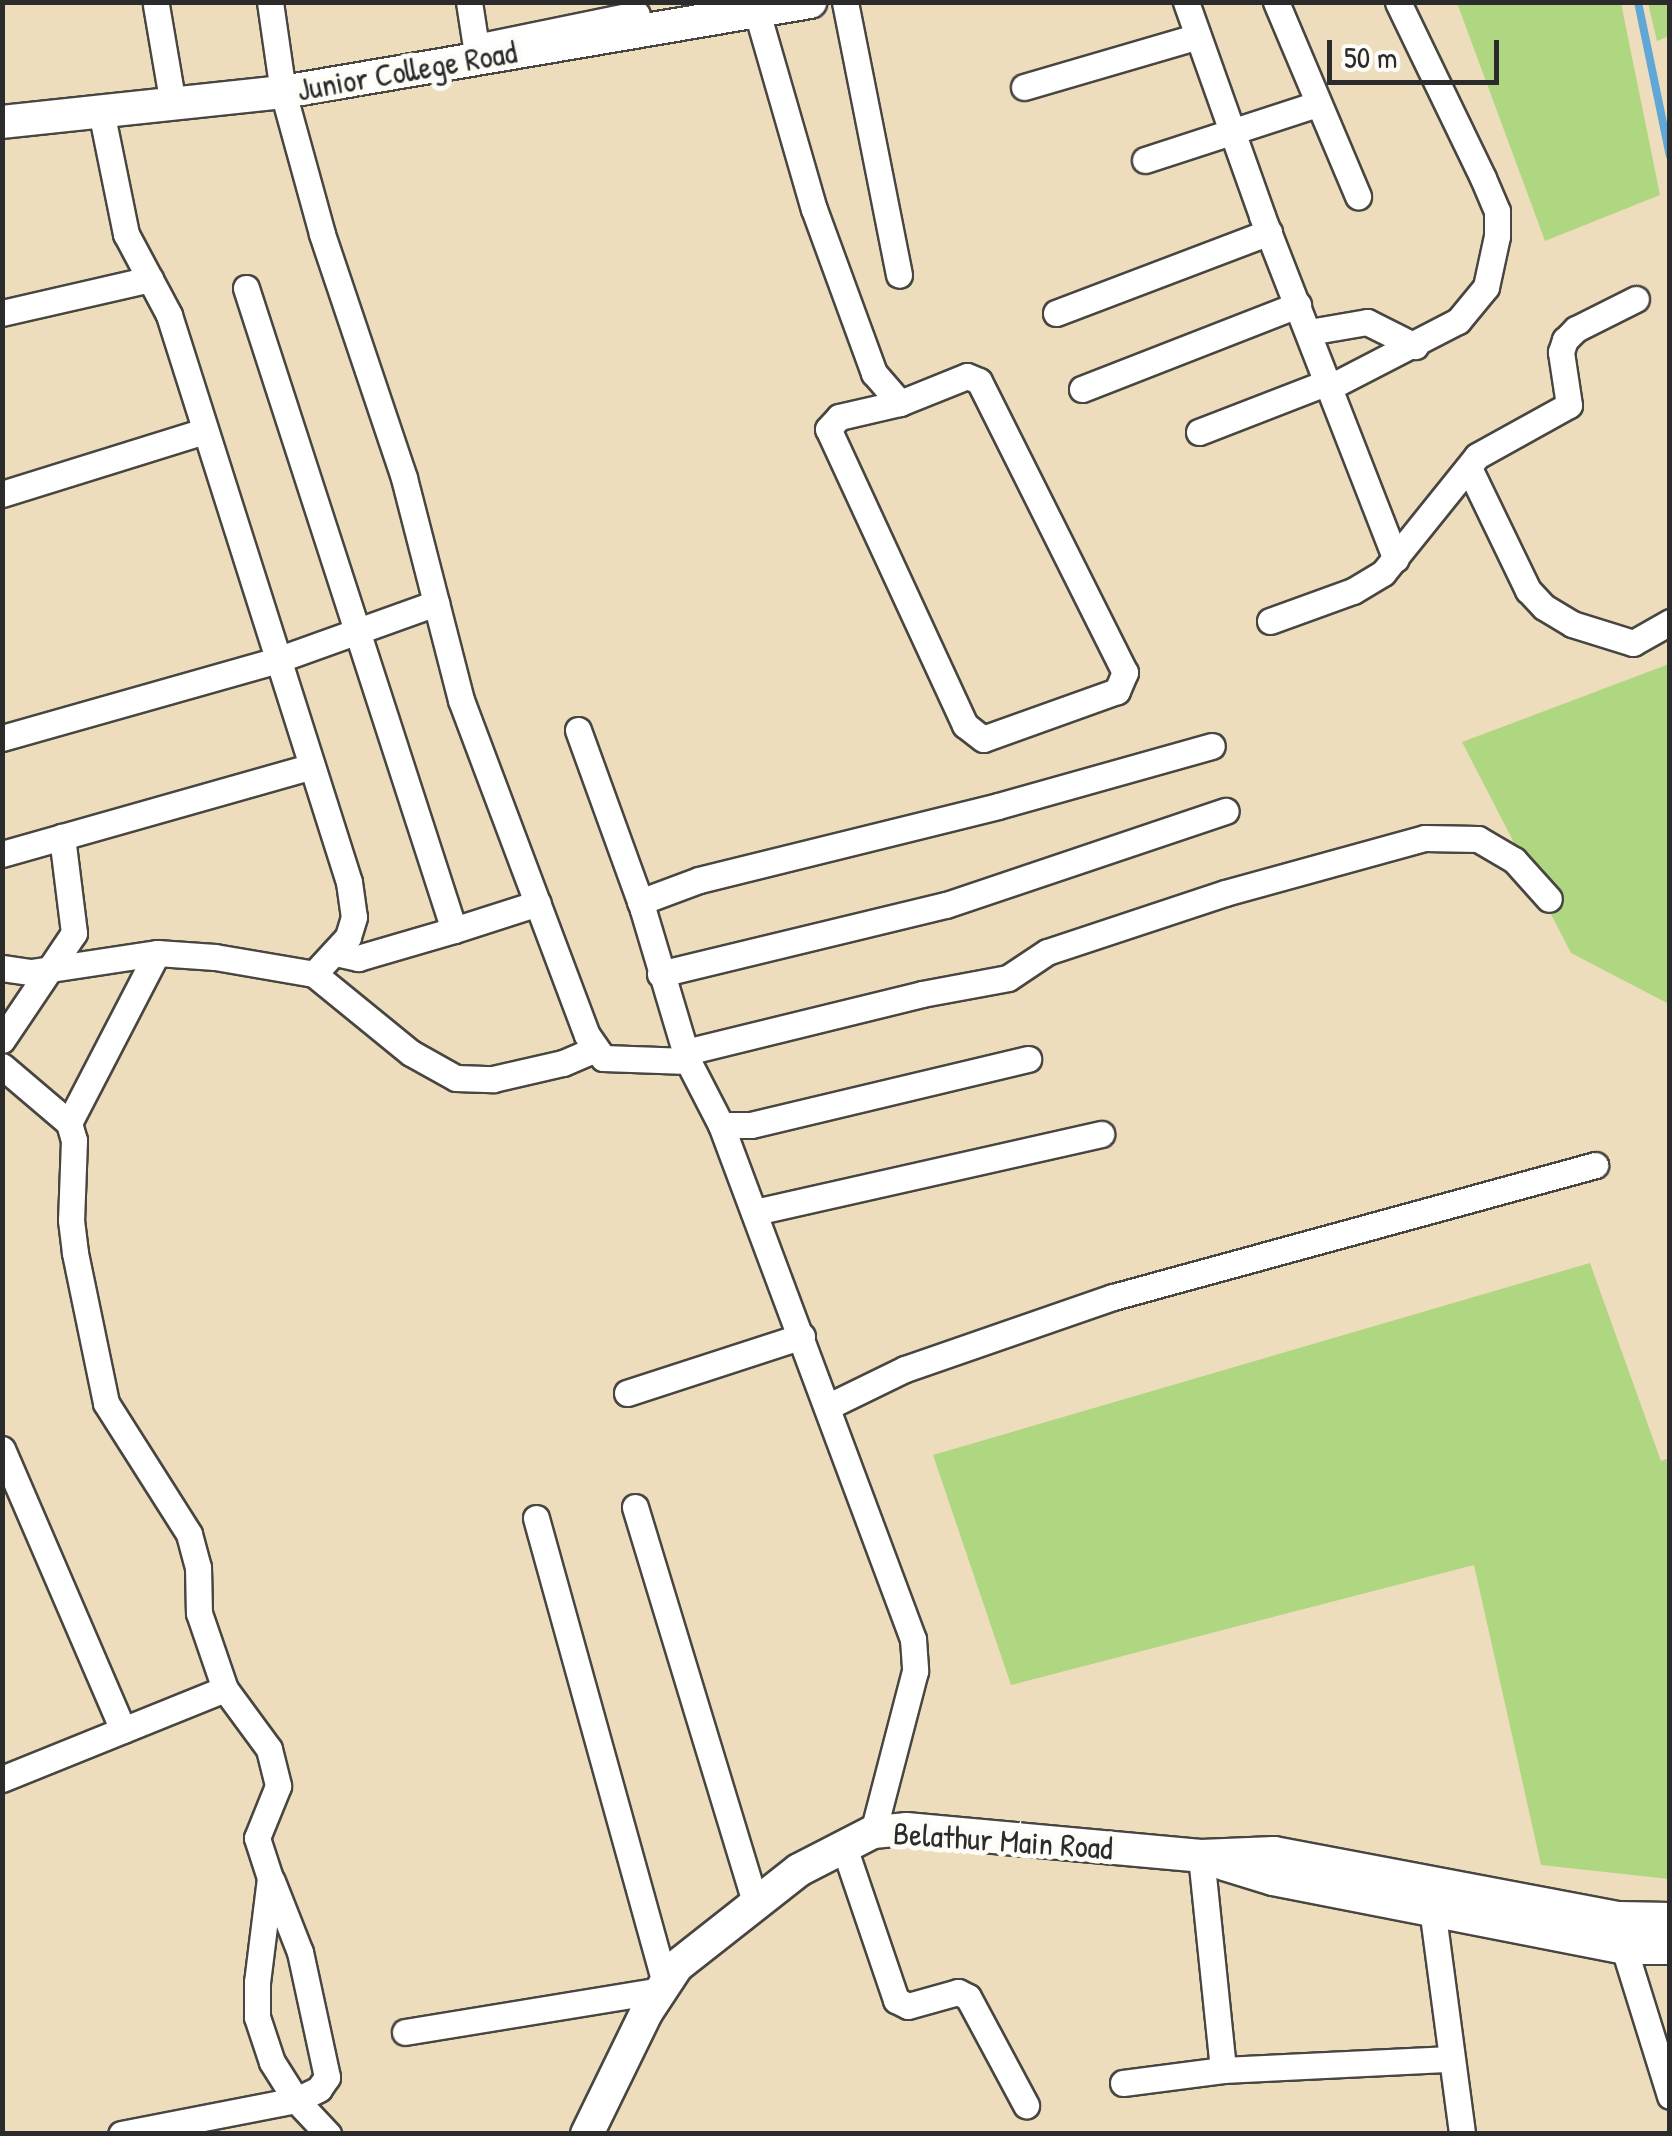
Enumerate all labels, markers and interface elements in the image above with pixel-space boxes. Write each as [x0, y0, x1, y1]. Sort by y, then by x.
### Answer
scale bar [1332, 20, 1504, 82]
street label: Junior College Road [294, 33, 520, 109]
text: 50 m [1344, 37, 1397, 77]
street label: Belathur Main Road [892, 1814, 1114, 1868]

